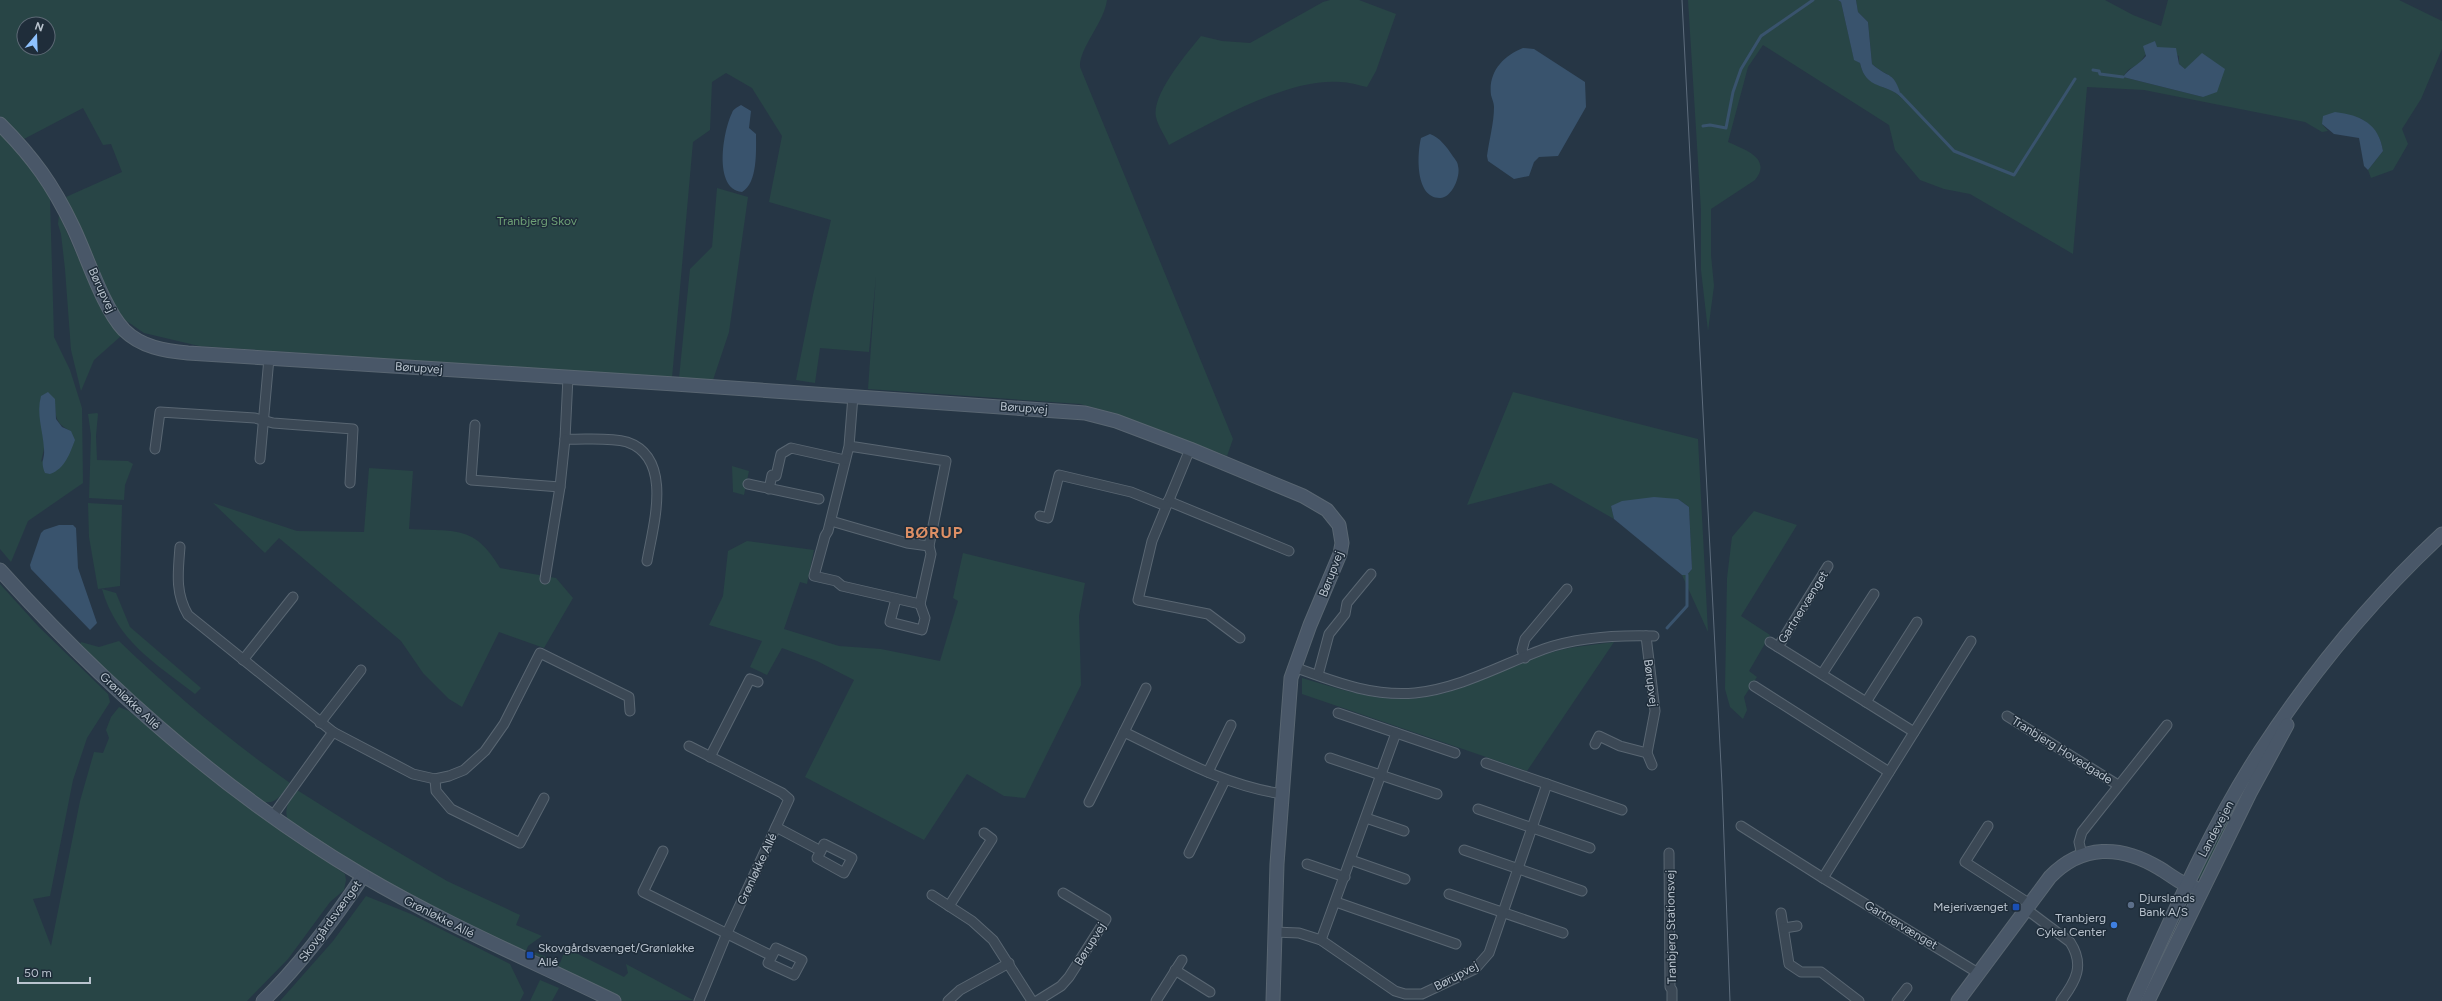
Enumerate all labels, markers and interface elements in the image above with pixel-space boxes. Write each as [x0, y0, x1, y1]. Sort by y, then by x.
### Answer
north arrow [16, 16, 56, 56]
text: N [33, 19, 45, 35]
park label: Tranbjerg Skov [497, 214, 578, 228]
street label: Børupvej [86, 265, 118, 315]
street label: Børupvej [395, 359, 443, 377]
street label: Børupvej [1000, 399, 1048, 417]
district label: BØRUP [905, 523, 963, 542]
street label: Børupvej [1316, 549, 1346, 599]
street label: Gartnervænget [1775, 568, 1831, 646]
street label: Børupvej [1641, 658, 1661, 708]
street label: Grønløkke Allé [97, 669, 163, 733]
street label: Tranbjerg Hovedgade [2009, 713, 2115, 787]
street label: Landevejen [2195, 798, 2237, 859]
street label: Grønløkke Allé [734, 831, 780, 907]
street label: Tranbjerg Stationsvej [1663, 870, 1679, 984]
street label: Skovgårdsvænget [296, 877, 365, 964]
place label: Djurslands Bank A/S [2139, 891, 2195, 919]
street label: Grønløkke Allé [401, 893, 477, 941]
street label: Gartnervænget [1862, 898, 1940, 953]
place label: Mejerivænget [1933, 900, 2008, 914]
marker: Djurslands Bank A/S [2126, 900, 2136, 910]
marker: Mejerivænget [2011, 902, 2021, 912]
place label: Tranbjerg Cykel Center [2036, 911, 2106, 939]
street label: Børupvej [1071, 920, 1109, 968]
marker: Tranbjerg Cykel Center [2109, 920, 2119, 930]
place label: Skovgårdsvænget/Grønløkke Allé [538, 941, 695, 969]
marker: Skovgårdsvænget/Grønløkke Allé [525, 950, 535, 960]
scale bar [18, 959, 90, 985]
street label: Børupvej [1432, 959, 1480, 993]
text: 50 m [24, 966, 52, 980]

